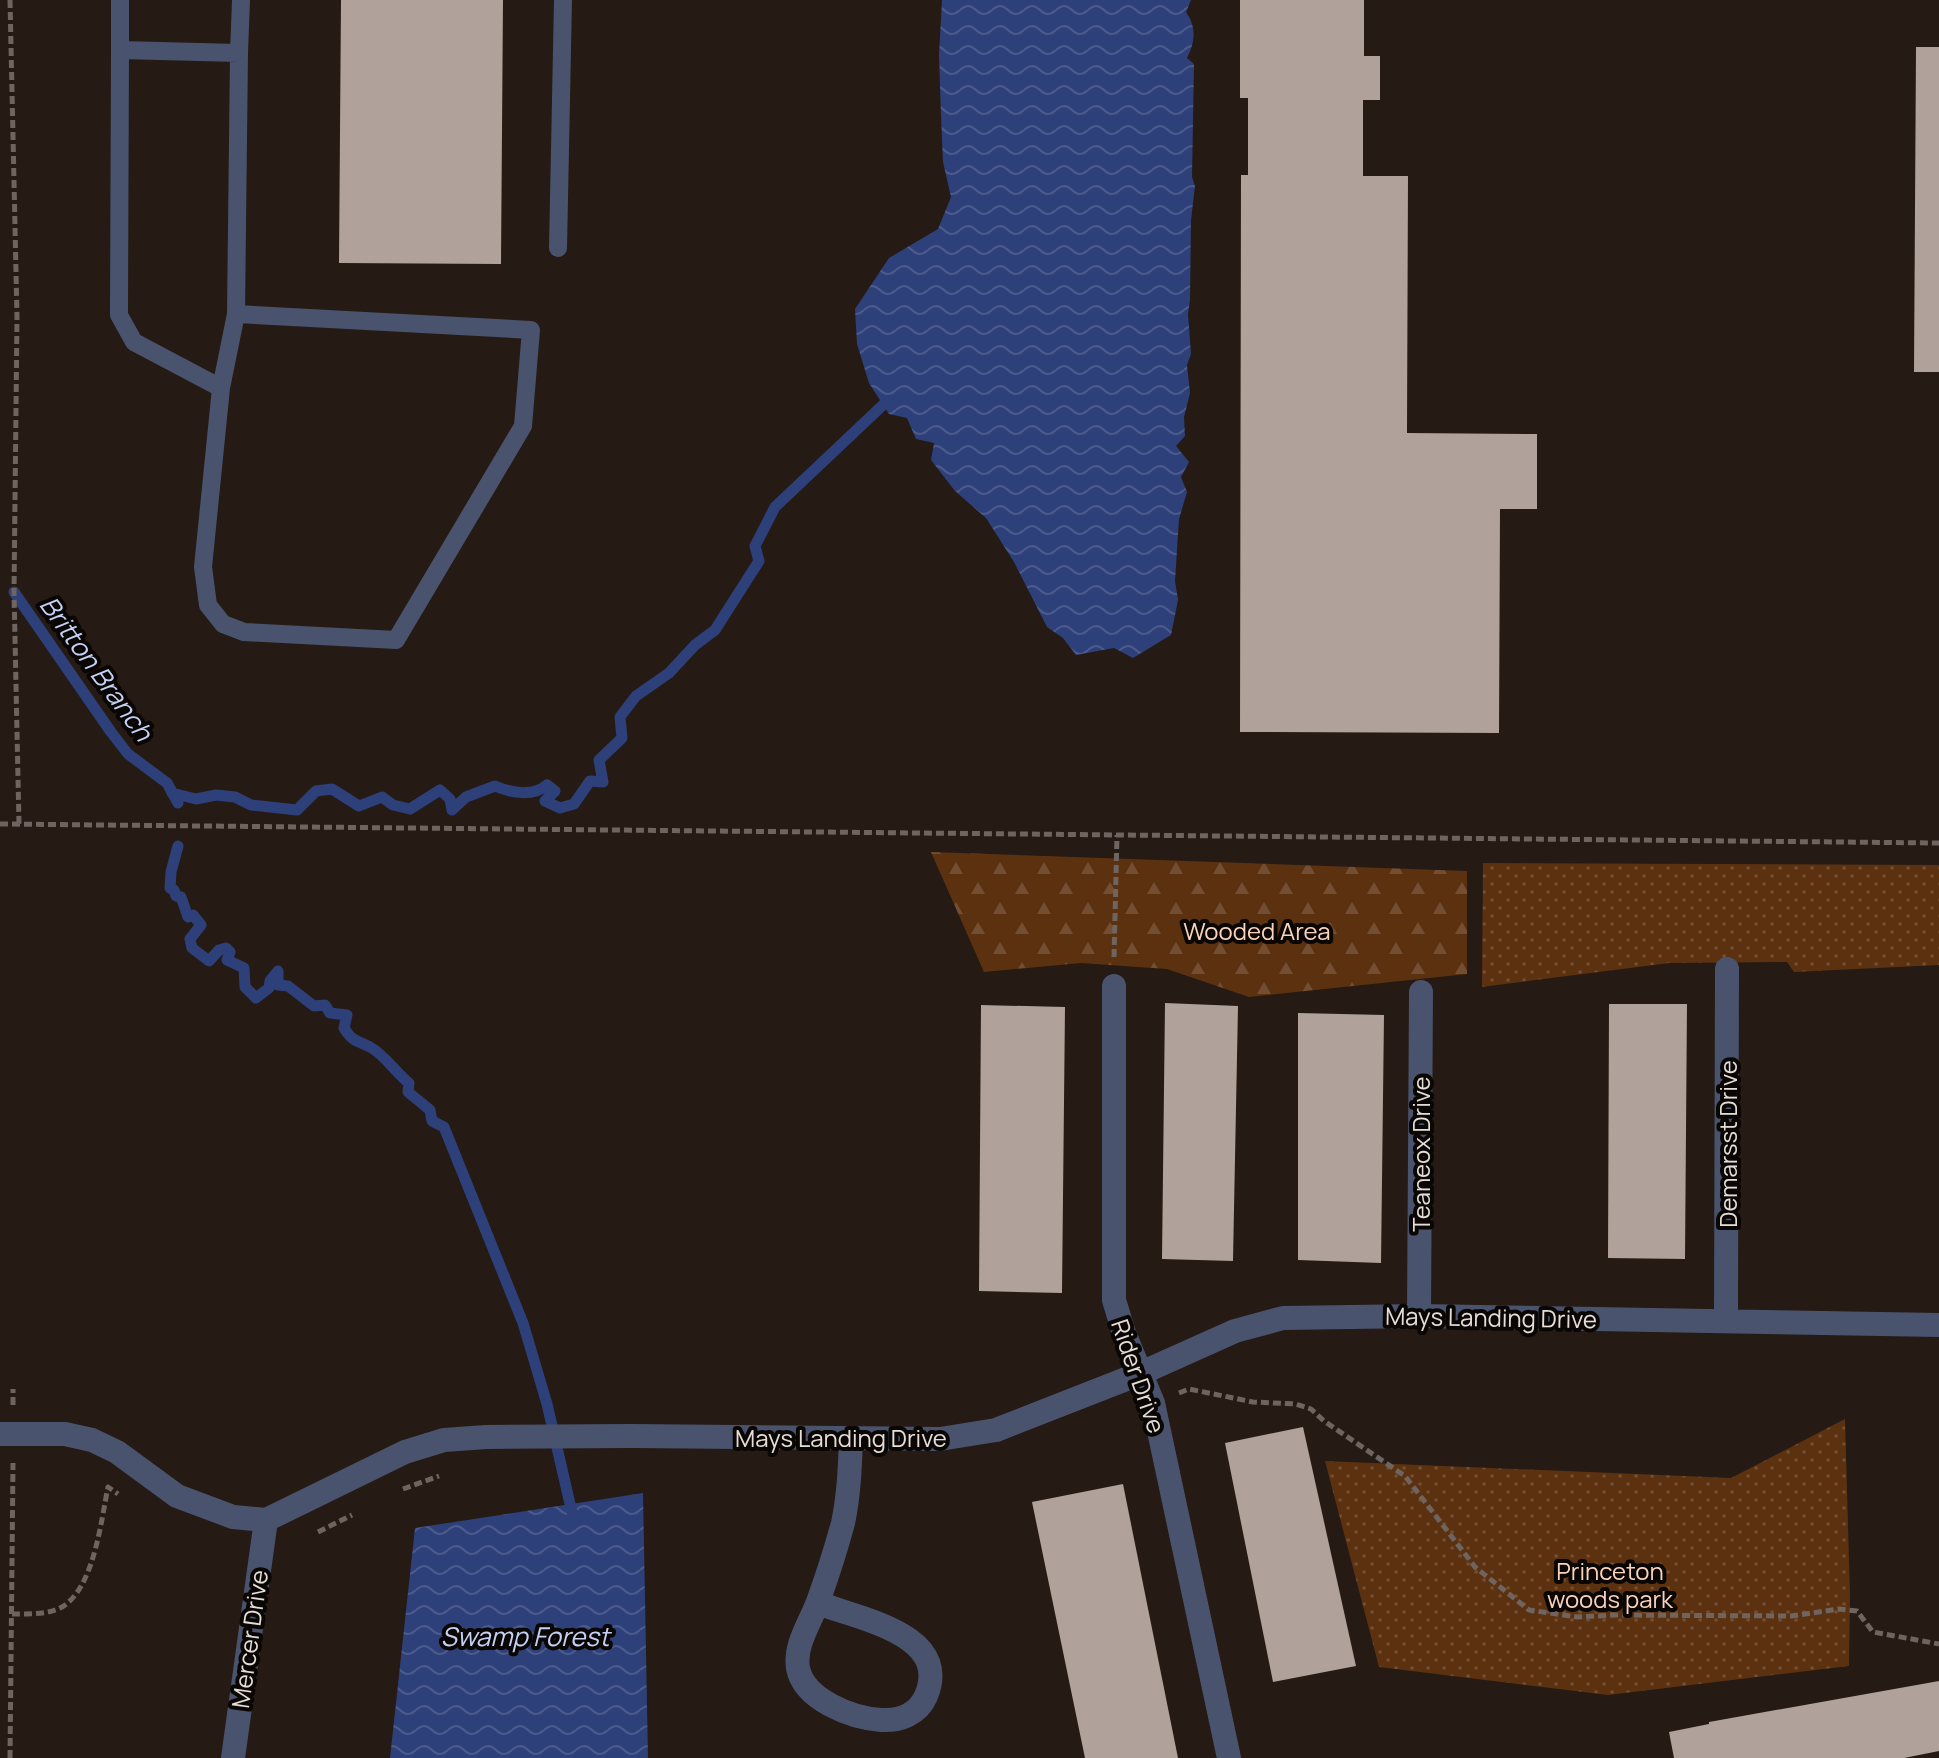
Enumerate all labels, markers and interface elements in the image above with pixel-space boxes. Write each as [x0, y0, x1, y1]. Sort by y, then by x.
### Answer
water label: Britton Branch [32, 588, 163, 749]
park label: Wooded Area [1183, 914, 1331, 947]
street label: Demarsst Drive [1711, 1060, 1744, 1228]
street label: Teaneox Drive [1404, 1076, 1437, 1232]
street label: Mays Landing Drive [1385, 1299, 1597, 1335]
street label: Rider Drive [1104, 1315, 1174, 1437]
street label: Mays Landing Drive [735, 1421, 947, 1454]
park label: Princeton woods park [1547, 1554, 1674, 1615]
street label: Mercer Drive [223, 1568, 275, 1710]
water label: Swamp Forest [441, 1618, 612, 1654]

